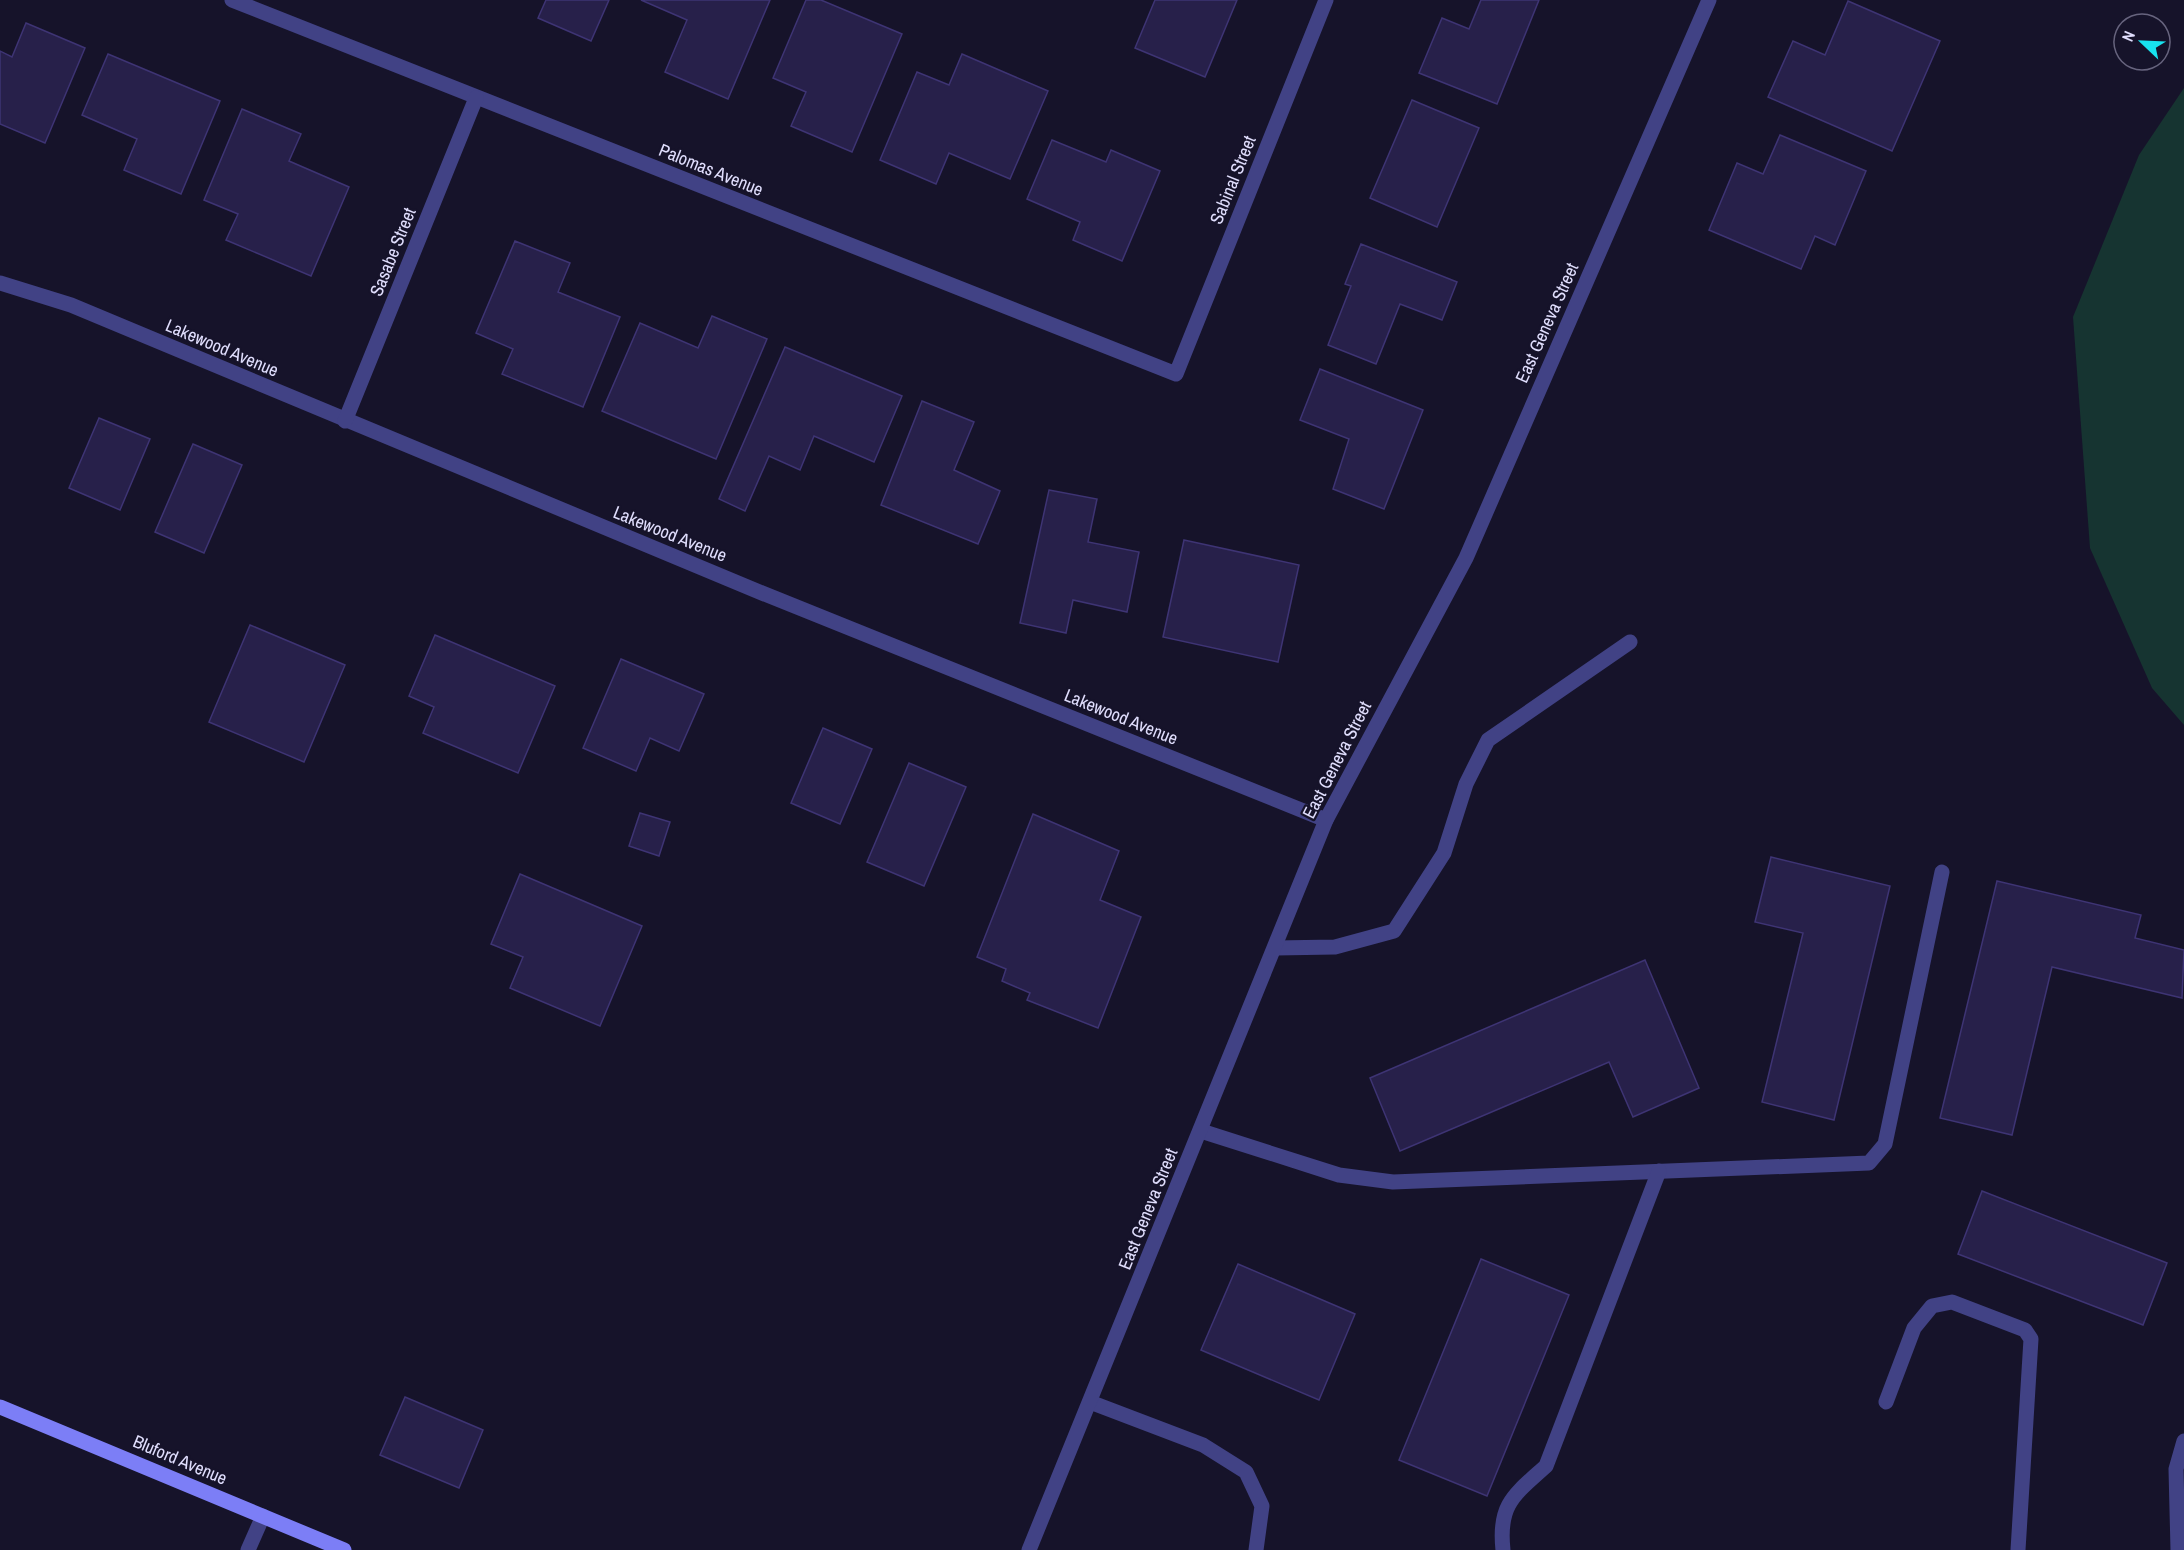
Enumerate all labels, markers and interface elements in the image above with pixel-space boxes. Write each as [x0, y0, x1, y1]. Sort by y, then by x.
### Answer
north arrow [2112, 12, 2172, 72]
text: N [2116, 27, 2140, 45]
street label: Sabinal Street [1203, 132, 1262, 228]
street label: Palomas Avenue [655, 137, 767, 202]
street label: Sasabe Street [363, 204, 422, 300]
street label: East Geneva Street [1509, 259, 1584, 387]
street label: Lakewood Avenue [162, 313, 282, 383]
street label: Lakewood Avenue [610, 499, 731, 568]
street label: Lakewood Avenue [1061, 682, 1182, 751]
street label: East Geneva Street [1296, 697, 1377, 823]
street label: East Geneva Street [1112, 1144, 1183, 1273]
street label: Bluford Avenue [129, 1429, 231, 1491]

